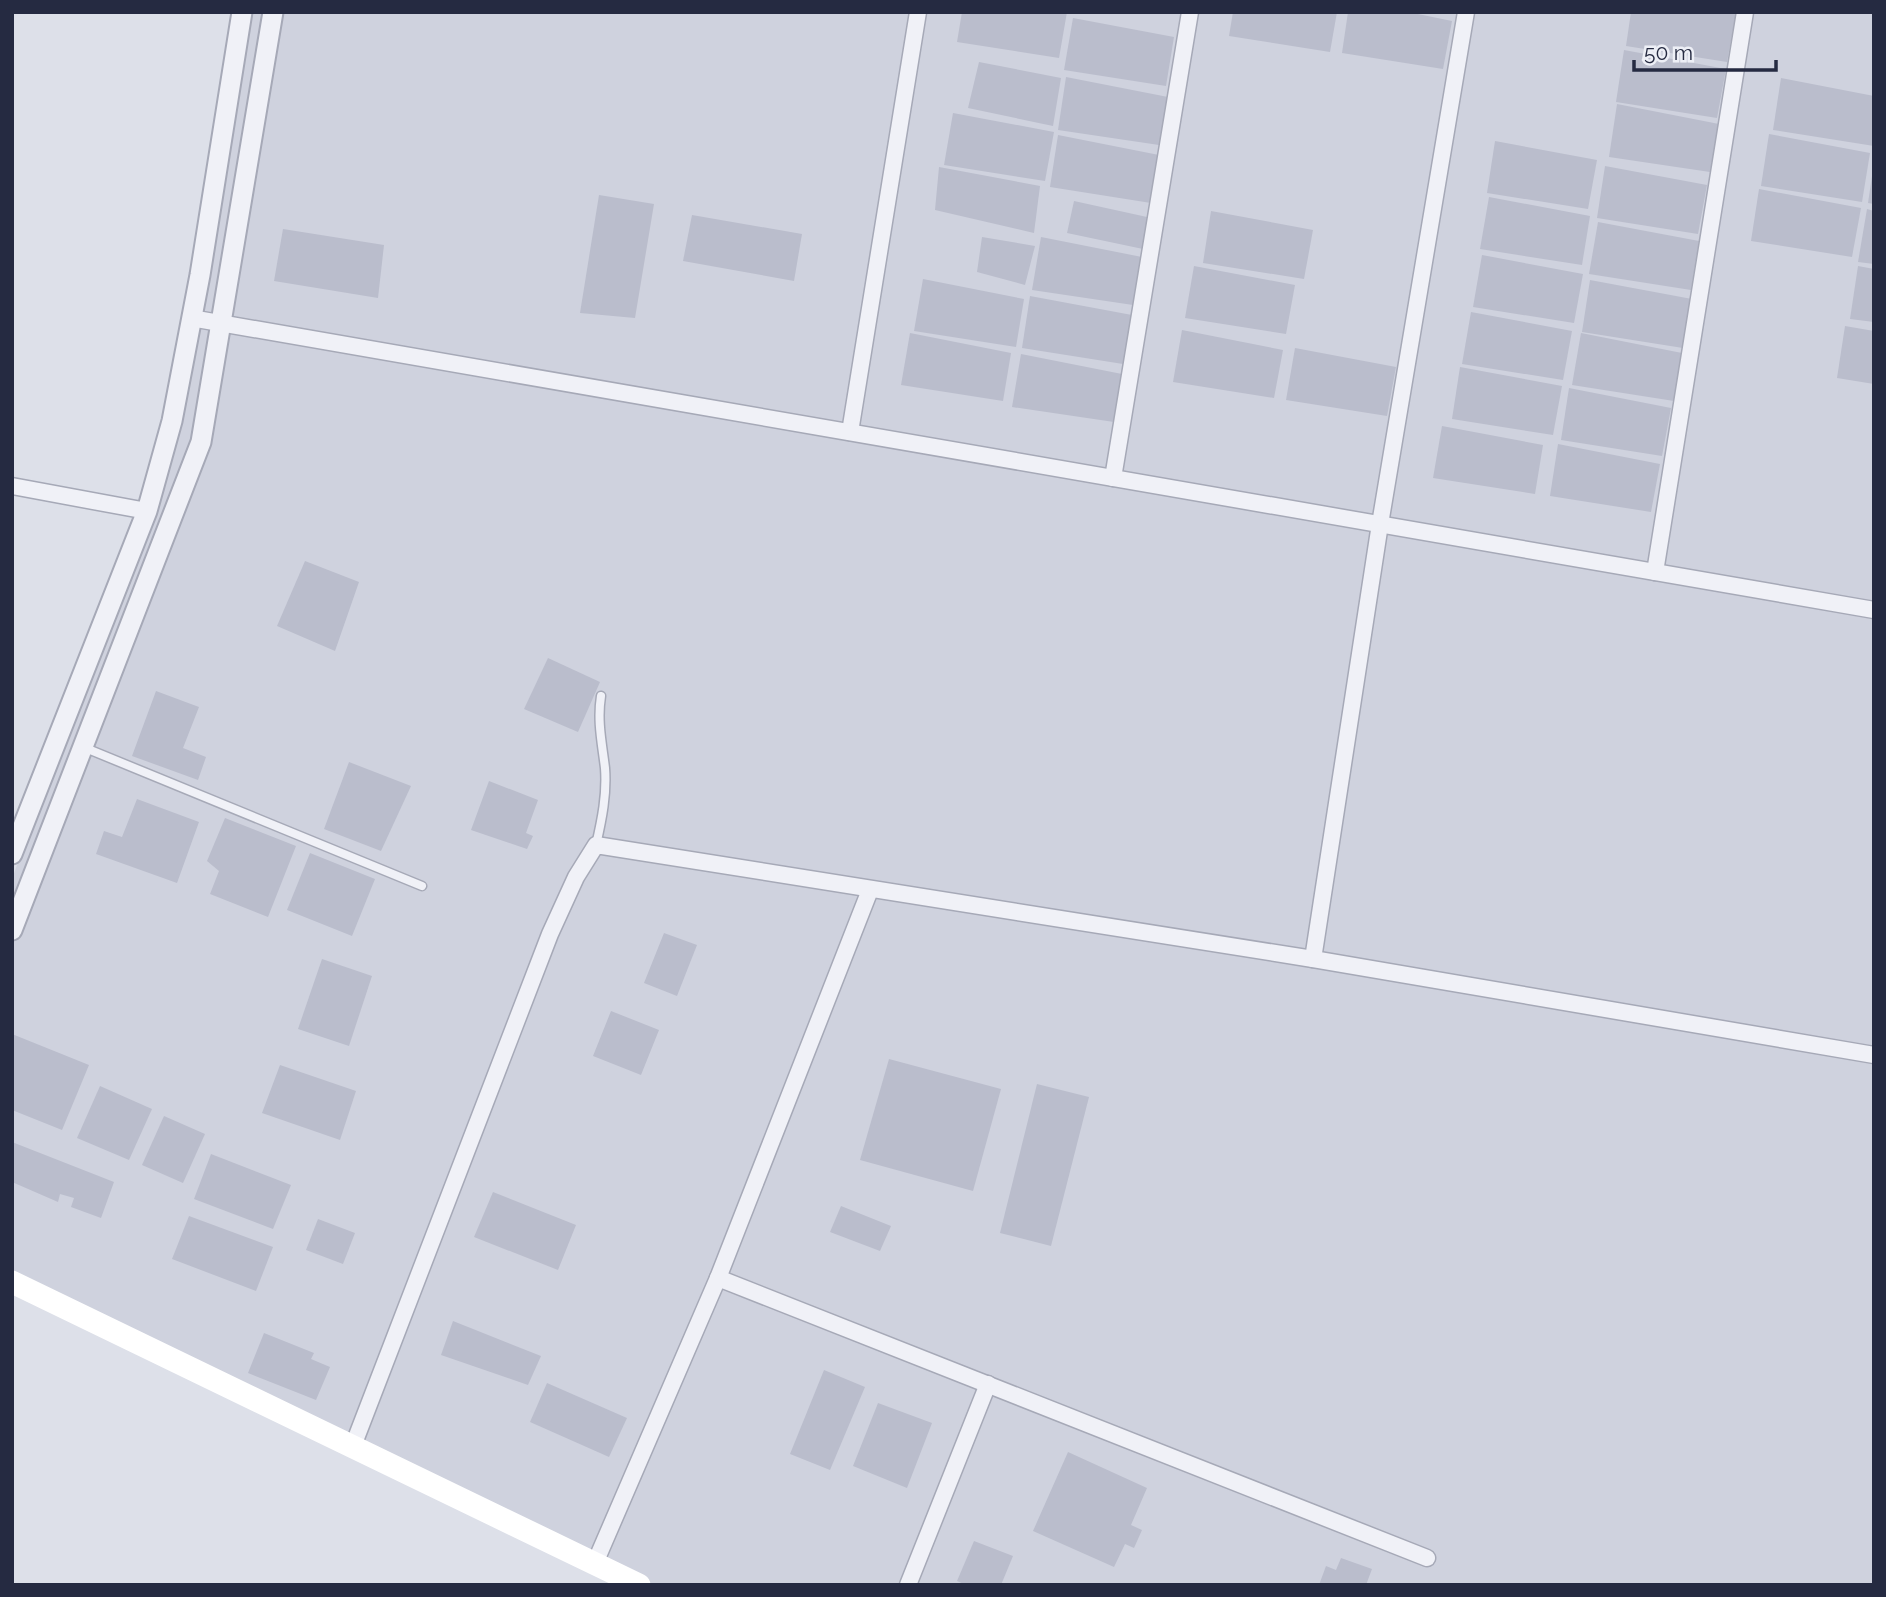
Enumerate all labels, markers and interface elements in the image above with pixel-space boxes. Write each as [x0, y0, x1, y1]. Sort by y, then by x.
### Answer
scale bar [1634, 28, 1776, 72]
text: 50 m [1644, 40, 1693, 65]

